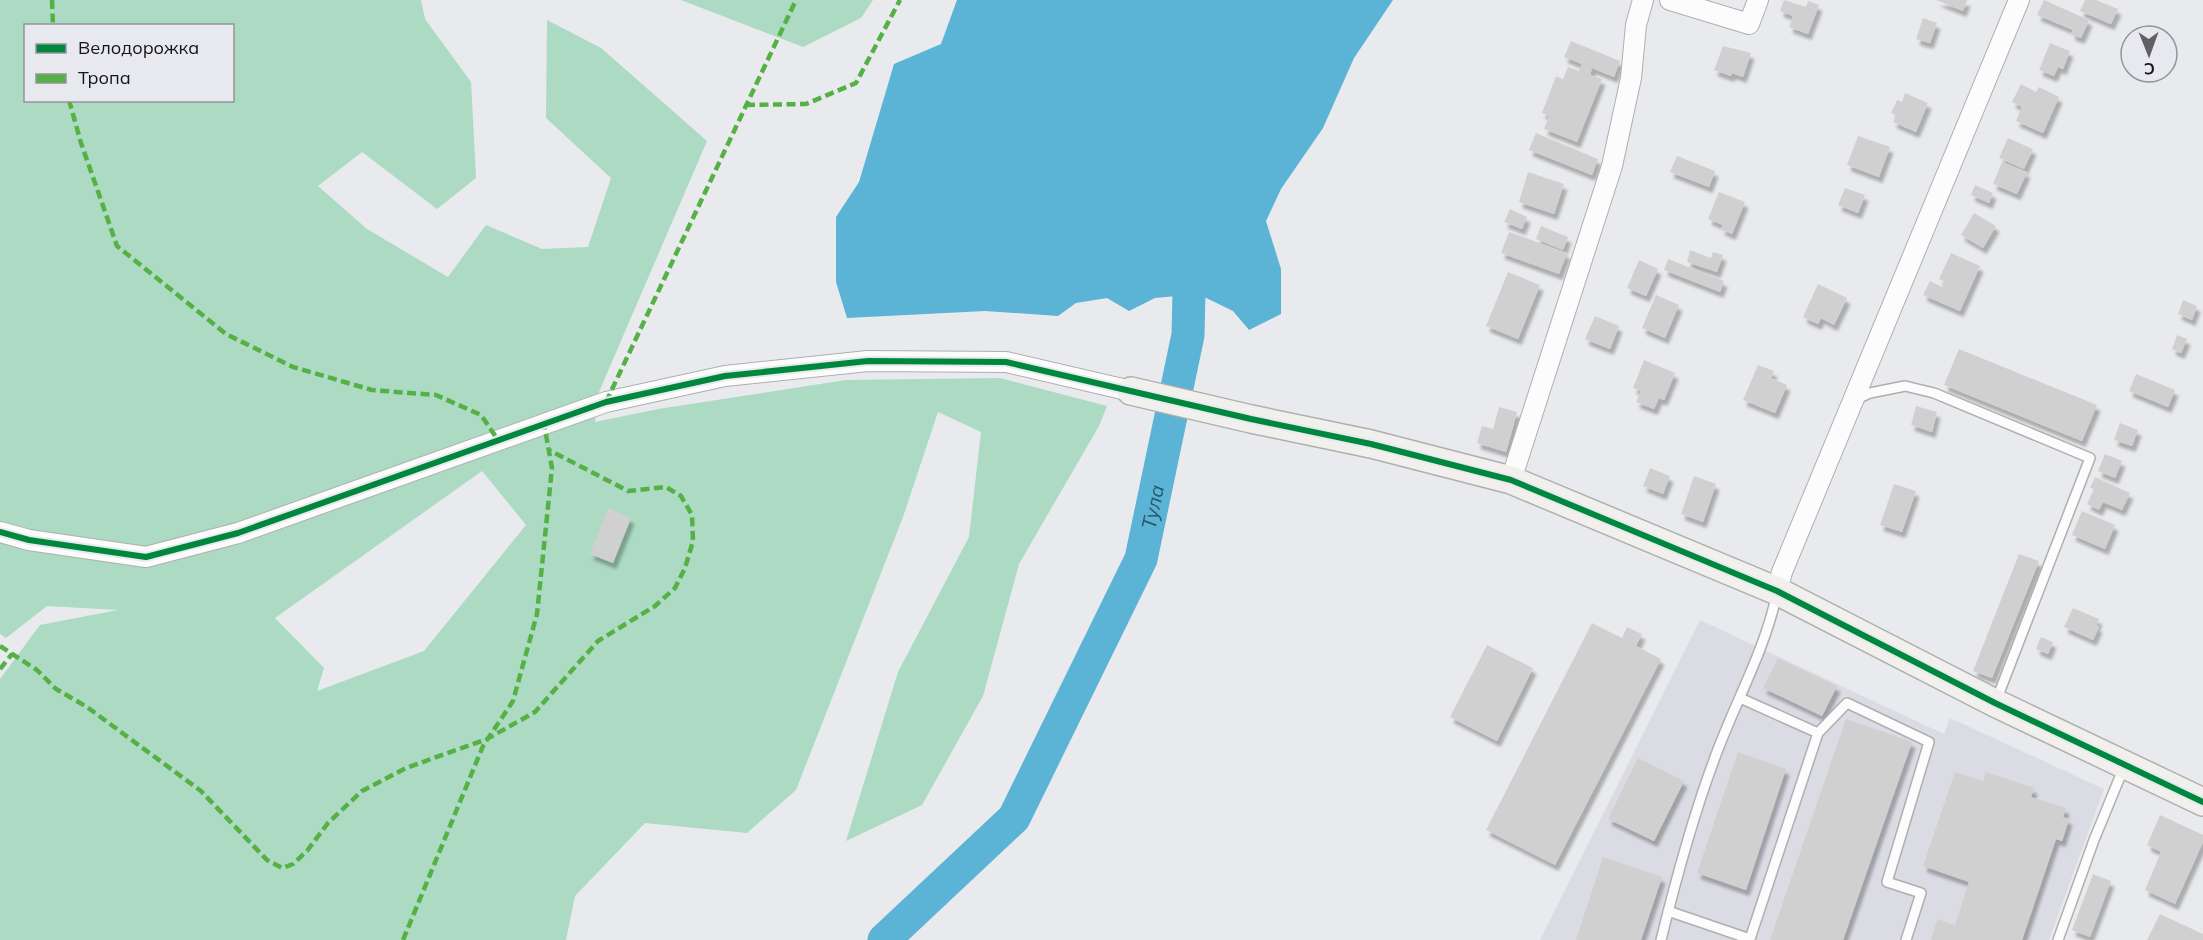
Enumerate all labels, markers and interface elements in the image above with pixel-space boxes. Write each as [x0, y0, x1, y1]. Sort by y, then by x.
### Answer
legend [24, 24, 234, 102]
north arrow [2119, 24, 2179, 84]
text: Велодорожка [78, 36, 199, 59]
text: С [2144, 59, 2155, 79]
text: Тропа [78, 66, 131, 89]
water label: Тула [1135, 482, 1169, 531]

